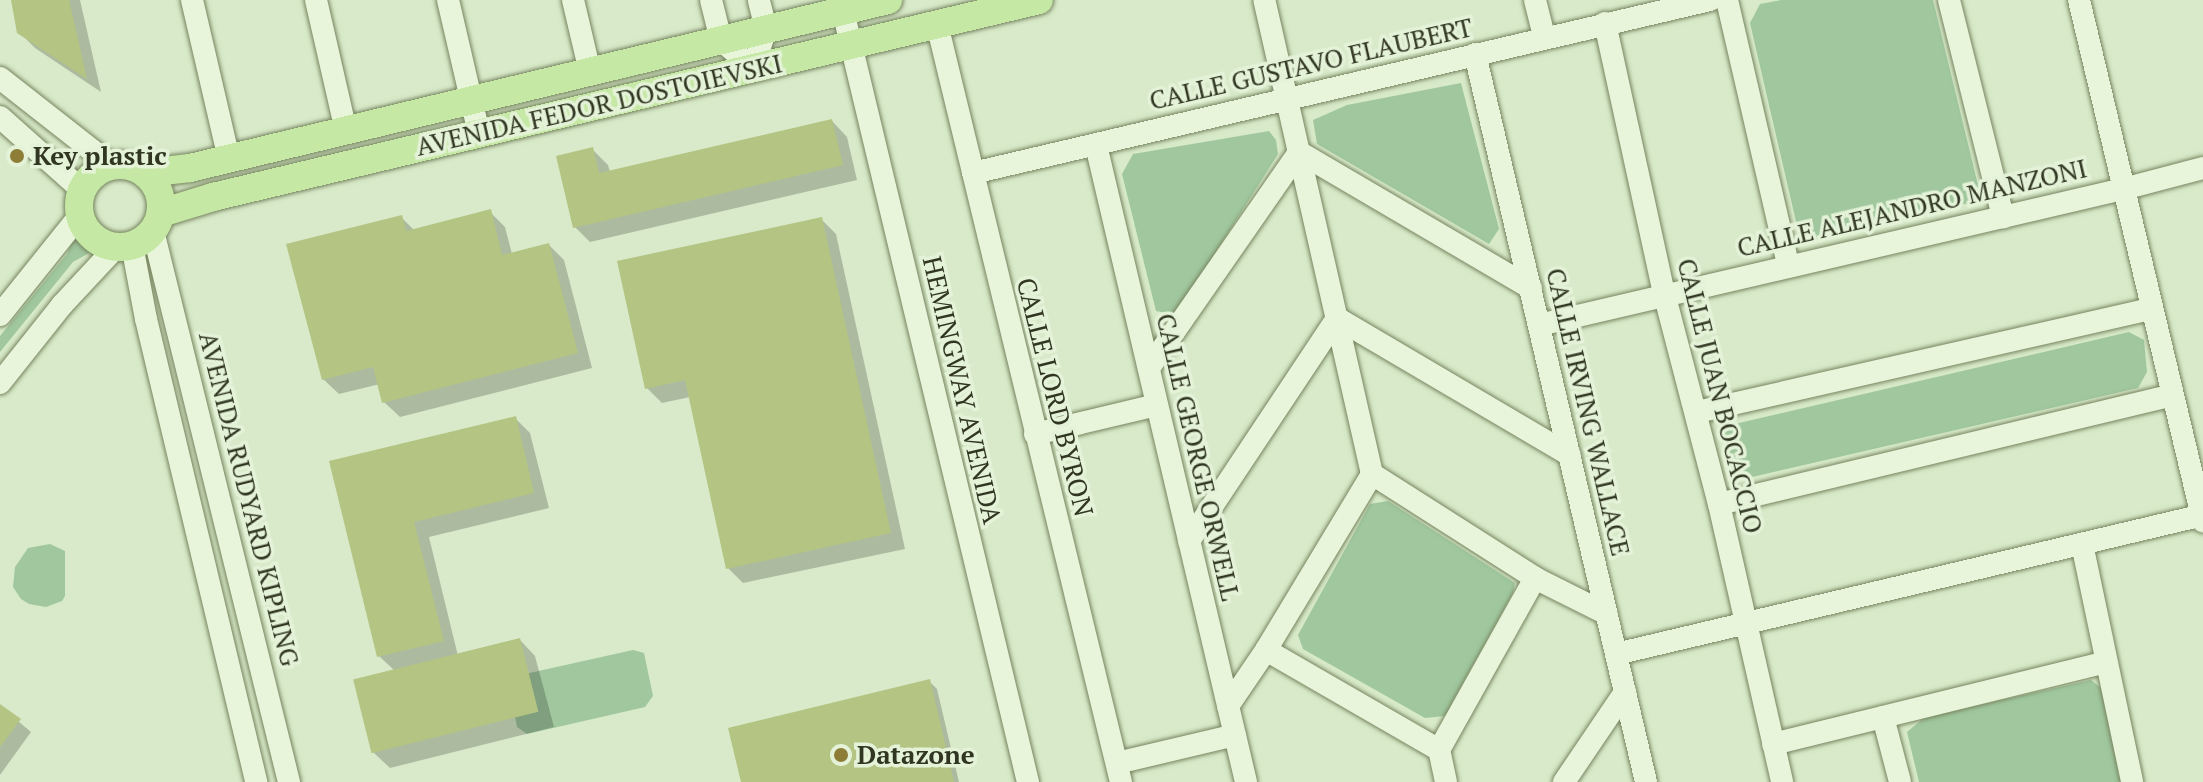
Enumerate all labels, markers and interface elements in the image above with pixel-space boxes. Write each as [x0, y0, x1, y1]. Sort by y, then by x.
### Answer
street label: CALLE GUSTAVO FLAUBERT [1146, 12, 1476, 116]
street label: AVENIDA FEDOR DOSTOIEVSKI [413, 48, 785, 162]
place label: Key plastic [33, 140, 167, 172]
marker: Key plastic [8, 147, 26, 165]
street label: CALLE ALEJANDRO MANZONI [1734, 152, 2090, 264]
street label: HEMINGWAY AVENIDA [916, 253, 1008, 527]
street label: CALLE JUAN BOCACCIO [1671, 255, 1769, 537]
street label: CALLE IRVING WALLACE [1540, 265, 1636, 559]
street label: CALLE LORD BYRON [1010, 274, 1100, 520]
street label: CALLE GEORGE ORWELL [1150, 310, 1246, 604]
street label: AVENIDA RUDYARD KIPLING [192, 328, 306, 670]
place label: Datazone [857, 739, 975, 771]
marker: Datazone [832, 746, 850, 764]

